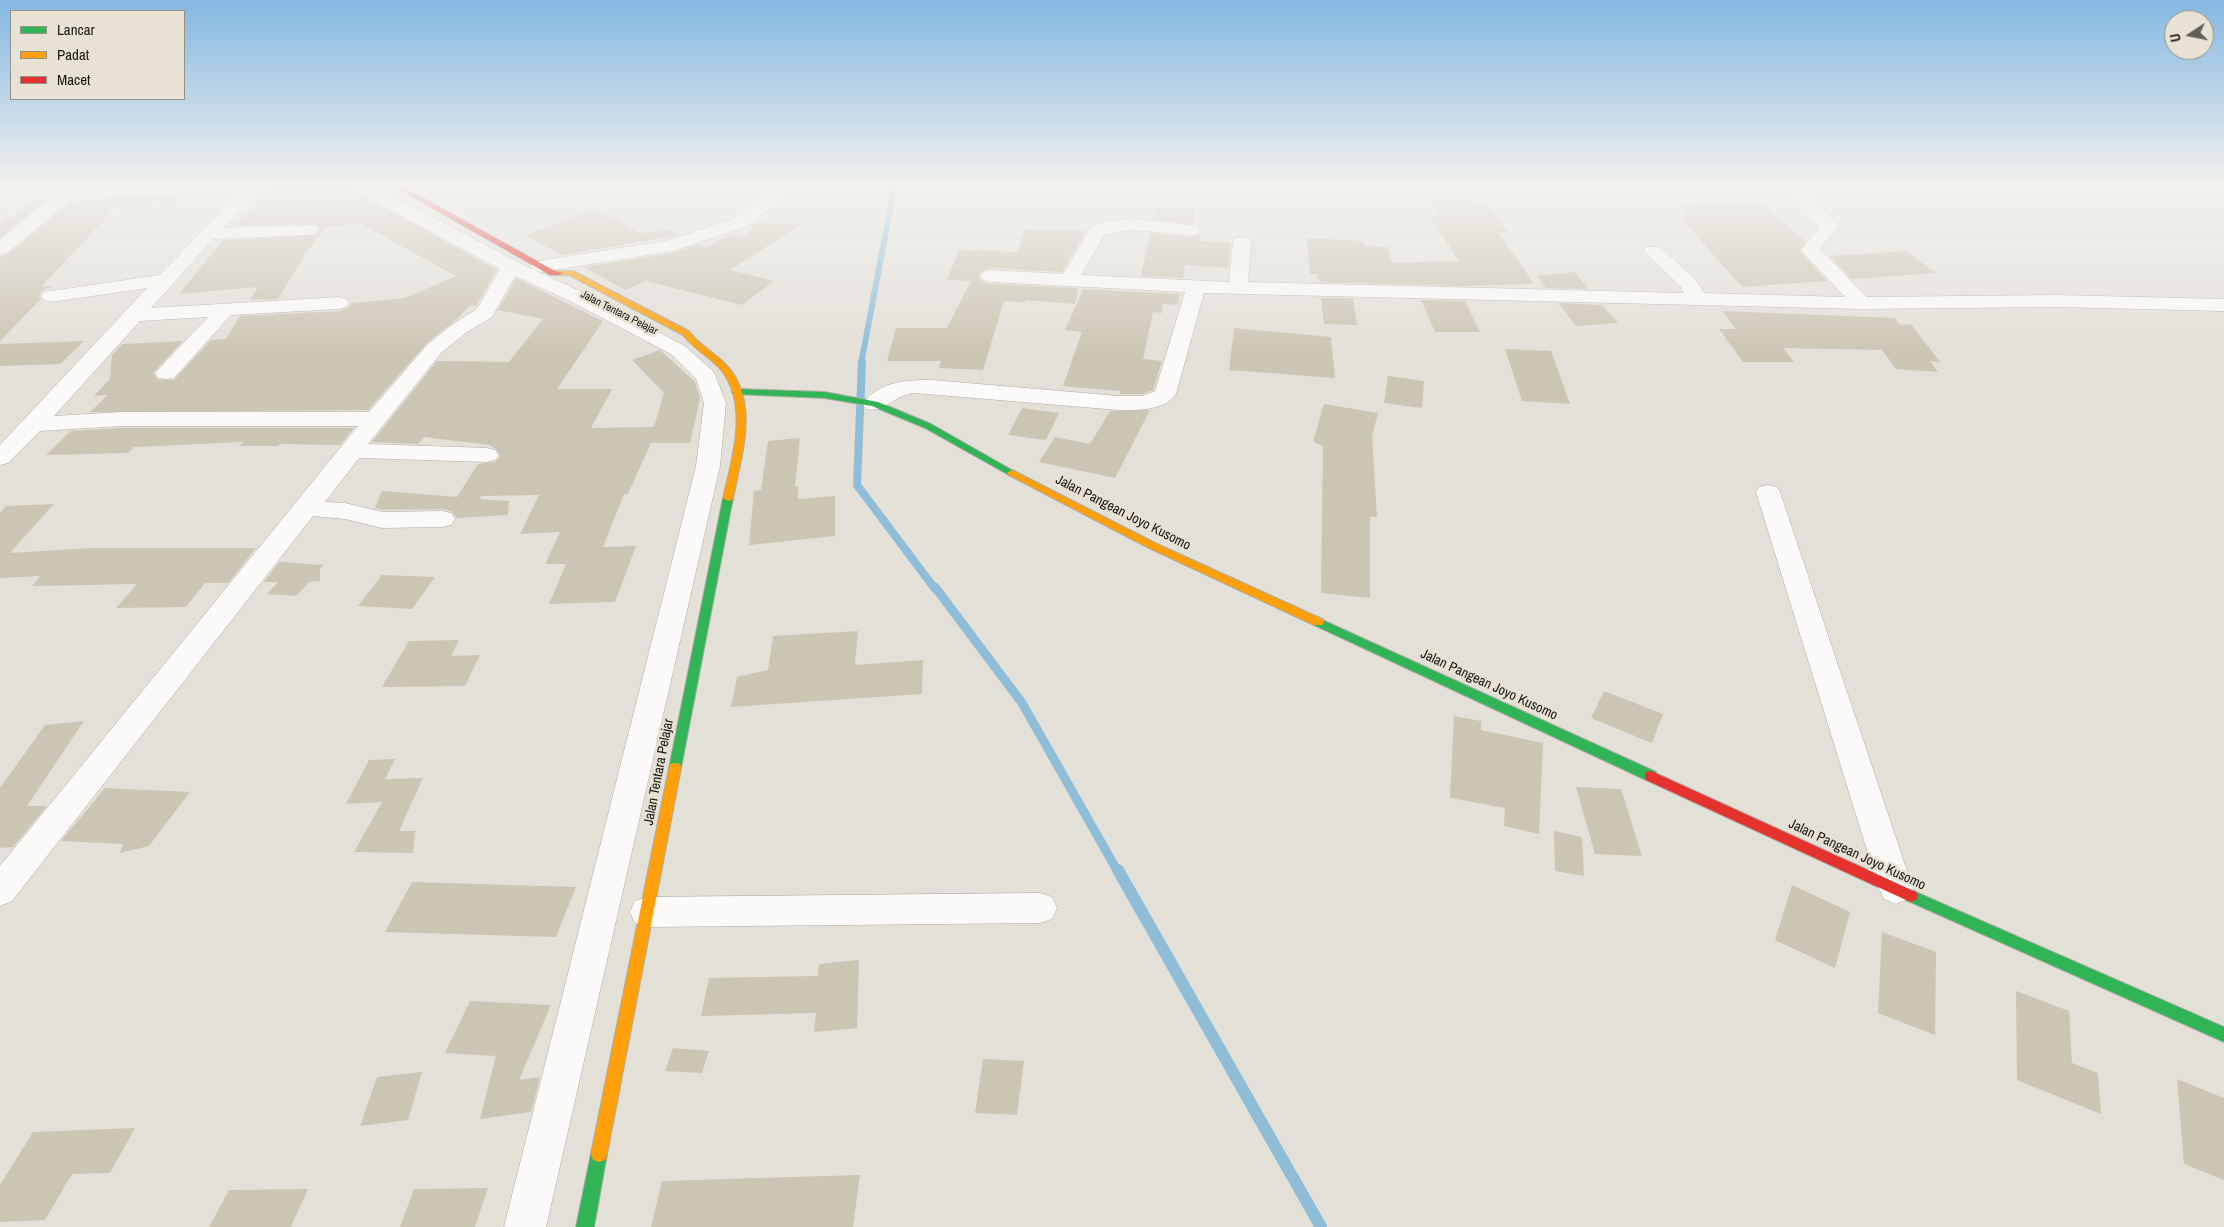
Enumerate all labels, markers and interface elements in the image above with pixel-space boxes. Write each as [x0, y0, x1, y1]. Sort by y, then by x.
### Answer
legend [10, 10, 185, 100]
north arrow [2164, 10, 2214, 60]
text: Lancar [57, 19, 95, 40]
text: U [2166, 32, 2185, 43]
text: Padat [57, 44, 89, 65]
text: Macet [57, 69, 91, 90]
street label: Jalan Tentara Pelajar [578, 288, 660, 338]
street label: Jalan Pangean Joyo Kusomo [1053, 472, 1193, 554]
street label: Jalan Pangean Joyo Kusomo [1418, 646, 1560, 724]
street label: Jalan Tentara Pelajar [640, 717, 678, 827]
street label: Jalan Pangean Joyo Kusomo [1786, 816, 1928, 894]

